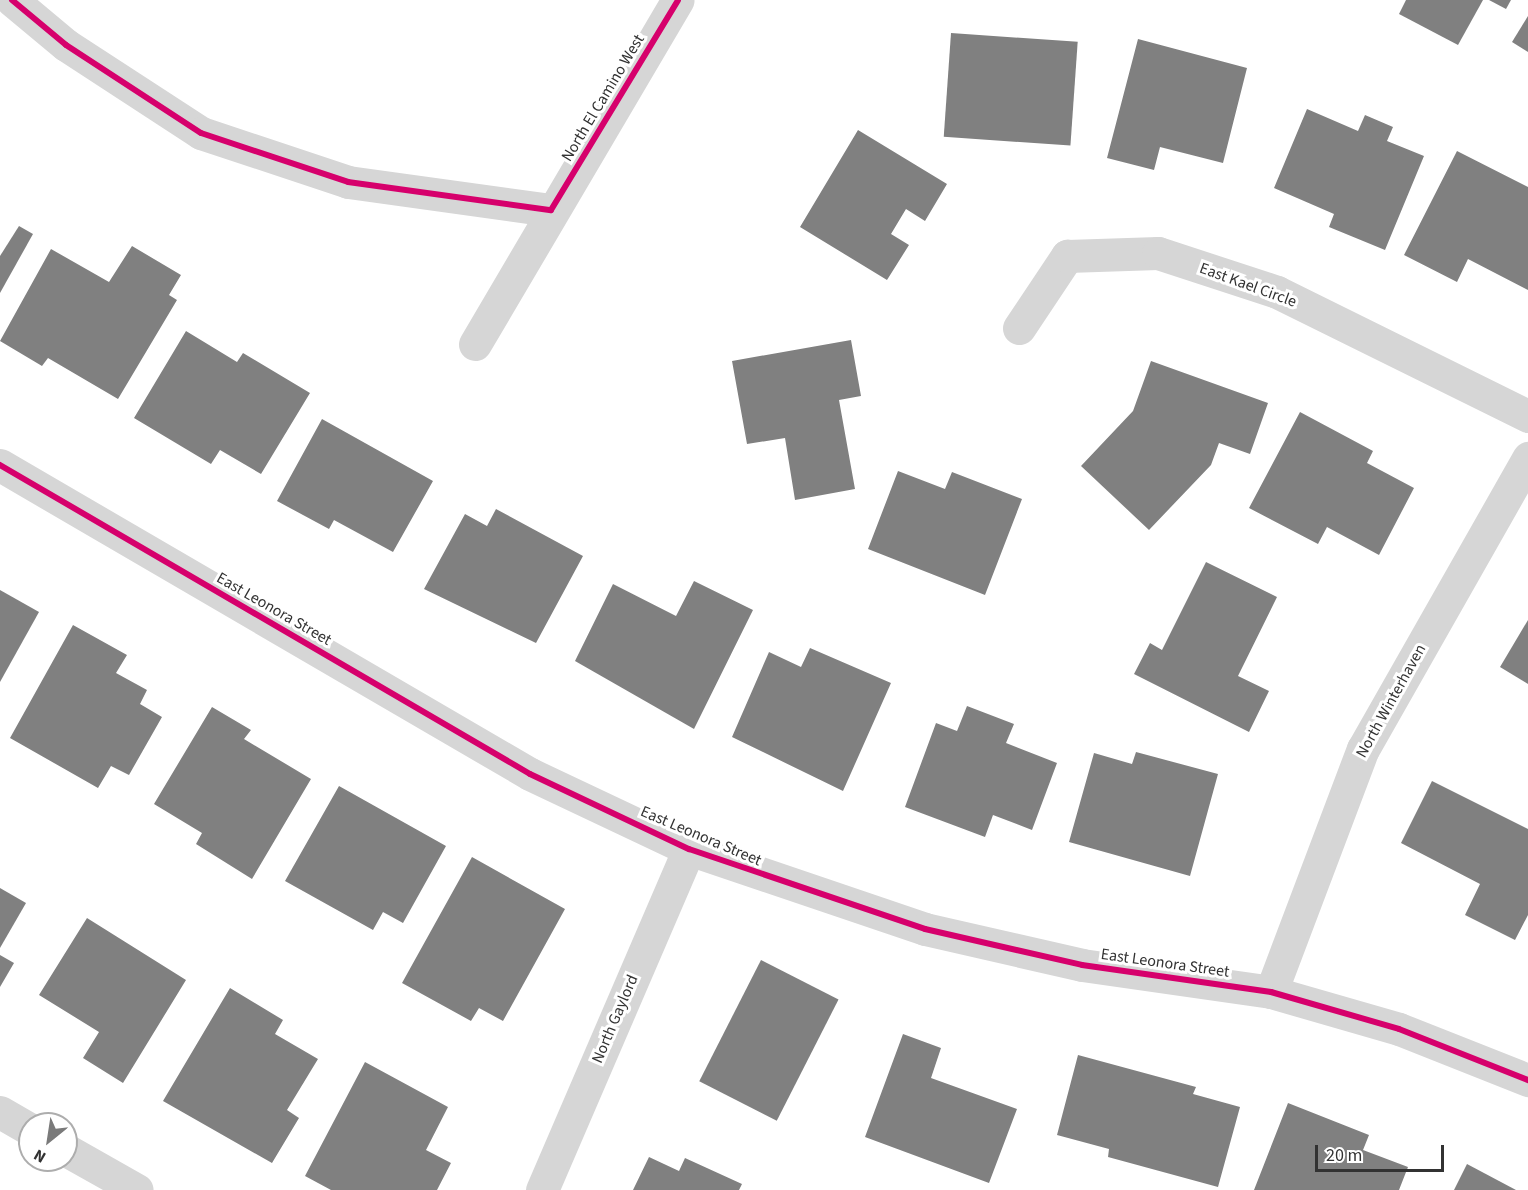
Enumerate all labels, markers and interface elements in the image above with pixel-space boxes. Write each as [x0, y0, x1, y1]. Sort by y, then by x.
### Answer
street label: North El Camino West [557, 31, 649, 165]
street label: East Kael Circle [1197, 259, 1299, 311]
street label: East Leonora Street [213, 568, 335, 650]
street label: North Winterhaven [1352, 641, 1430, 761]
street label: East Leonora Street [638, 802, 764, 870]
street label: East Leonora Street [1099, 944, 1231, 982]
street label: North Gaylord [588, 972, 642, 1066]
north arrow [18, 1112, 78, 1172]
scale bar [1318, 1133, 1447, 1171]
text: 20 m [1326, 1143, 1362, 1168]
text: N [30, 1144, 50, 1168]

